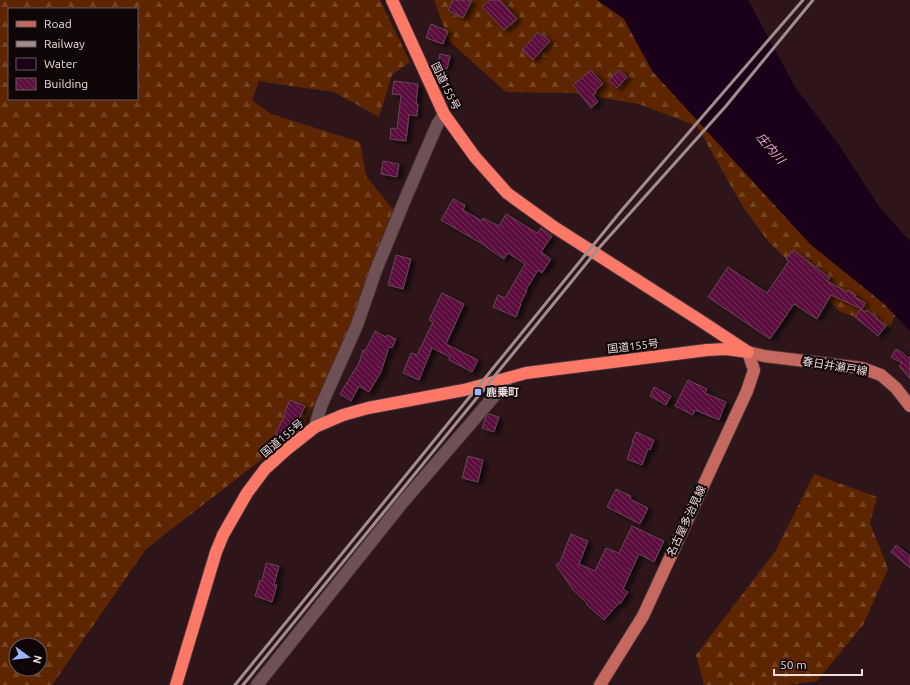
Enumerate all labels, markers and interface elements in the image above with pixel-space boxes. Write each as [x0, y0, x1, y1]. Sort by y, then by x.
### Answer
legend [8, 8, 138, 100]
text: Road [44, 17, 72, 30]
text: Railway [44, 37, 85, 50]
text: Water [44, 57, 77, 70]
street label: 国道155号 [429, 60, 463, 112]
text: Building [44, 77, 88, 90]
water label: 庄内川 [754, 130, 789, 167]
street label: 国道155号 [607, 337, 659, 355]
street label: 春日井瀬戸線 [801, 355, 869, 377]
place label: 鹿乗町 [486, 386, 519, 398]
marker: 鹿乗町 [473, 387, 483, 397]
street label: 国道155号 [258, 417, 306, 459]
street label: 名古屋多治見線 [664, 484, 708, 558]
north arrow [8, 637, 48, 677]
scale bar [774, 651, 862, 677]
text: N [31, 654, 45, 665]
text: 50 m [780, 658, 807, 671]

